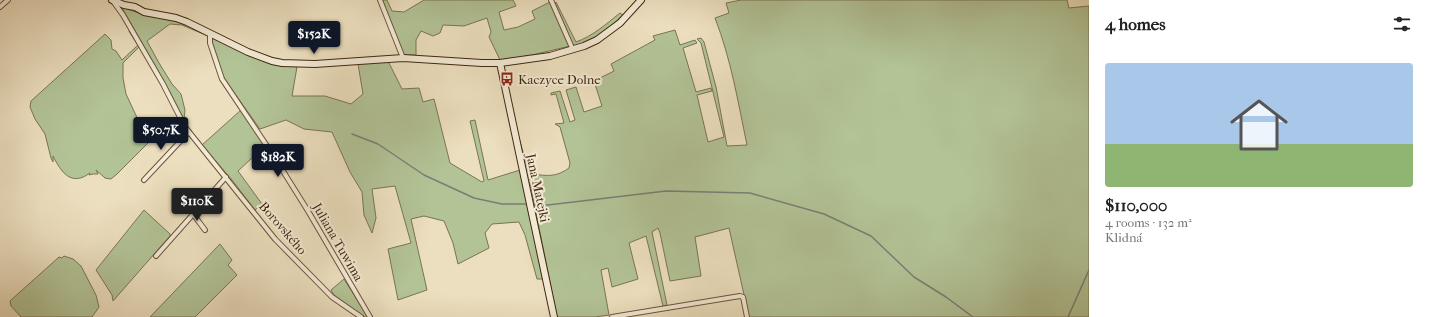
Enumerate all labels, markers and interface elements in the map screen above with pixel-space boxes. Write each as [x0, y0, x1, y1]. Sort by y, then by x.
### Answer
icon: filters [1391, 13, 1413, 35]
text: 4 homes [1105, 14, 1165, 34]
pin: $152K [286, 21, 342, 55]
text: $152K [297, 26, 331, 41]
bus stop icon: Kaczyce Dolne [499, 71, 515, 87]
place label: Kaczyce Dolne [518, 72, 601, 87]
icon: home [1223, 89, 1295, 161]
pin: $50.7K [128, 117, 194, 151]
text: $50.7K [142, 122, 180, 137]
pin: $182K [250, 144, 306, 178]
text: $182K [261, 149, 295, 164]
street label: Jana Matejki [523, 151, 553, 224]
pin: $110K [169, 188, 225, 222]
text: $110K [181, 193, 213, 208]
text: $110,000 [1105, 195, 1167, 215]
street label: Borovského [256, 199, 310, 258]
street label: Juliana Tuwima [309, 199, 367, 285]
text: 4 rooms · 132 m² [1105, 215, 1192, 230]
text: Klidná [1105, 230, 1142, 245]

